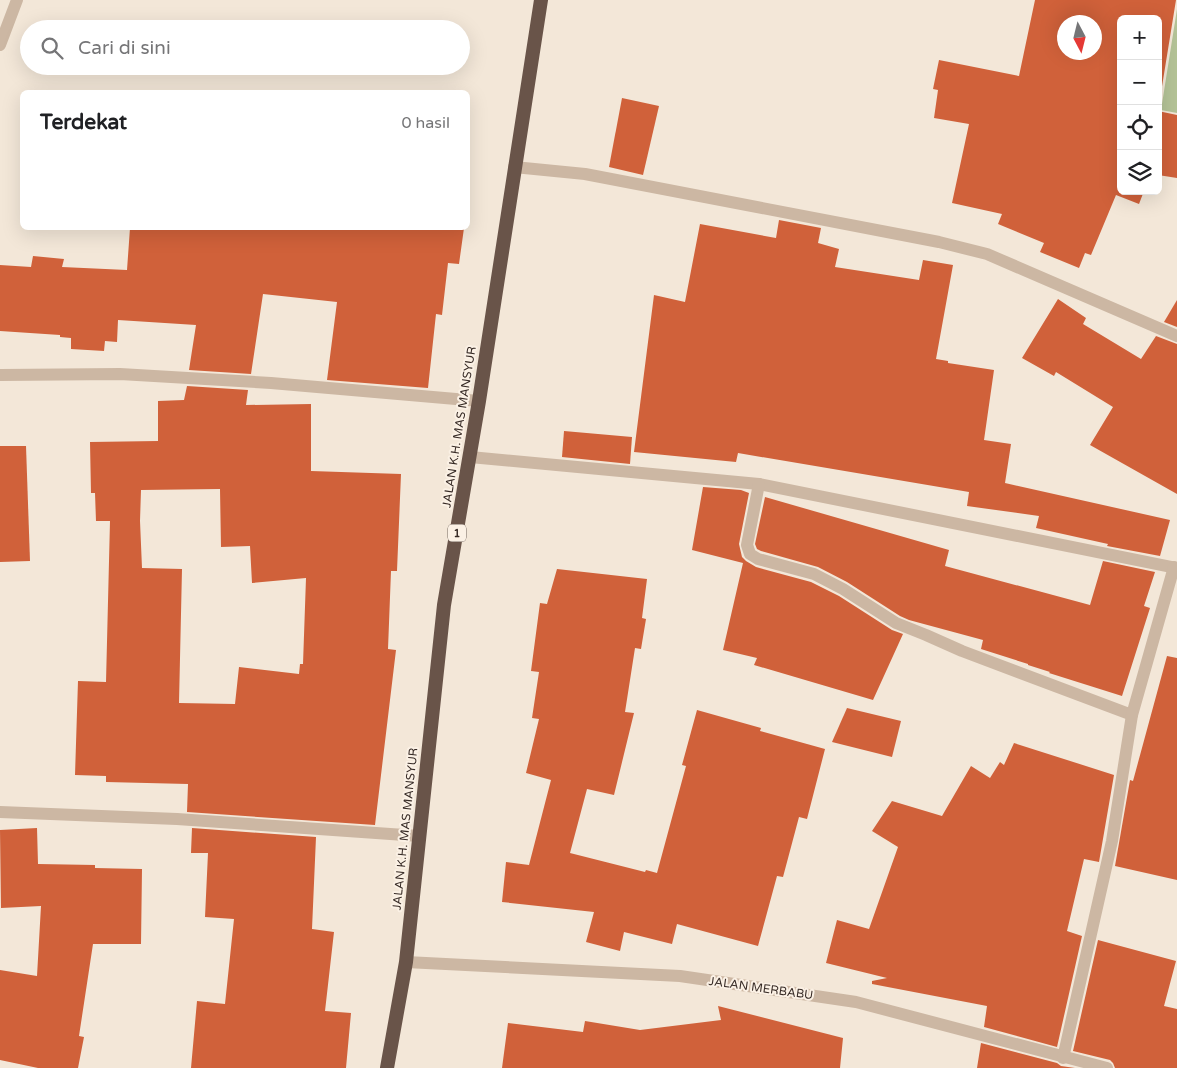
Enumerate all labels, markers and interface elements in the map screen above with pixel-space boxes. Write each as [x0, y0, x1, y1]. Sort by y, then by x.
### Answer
north arrow [1057, 15, 1102, 60]
map controls [1117, 15, 1162, 195]
button: + [1117, 15, 1162, 60]
search box [20, 20, 470, 75]
icon: search [38, 34, 66, 62]
text: Cari di sini [78, 37, 171, 59]
button: − [1117, 60, 1162, 105]
button: locate [1117, 105, 1162, 150]
text: Terdekat [40, 110, 127, 135]
text: 0 hasil [401, 113, 450, 133]
button: layers [1117, 150, 1162, 195]
street label: JALAN K.H. MAS MANSYUR [439, 345, 479, 509]
road number: 1 [448, 524, 466, 542]
street label: JALAN K.H. MAS MANSYUR [390, 747, 420, 911]
street label: JALAN MERBABU [708, 974, 814, 1002]

